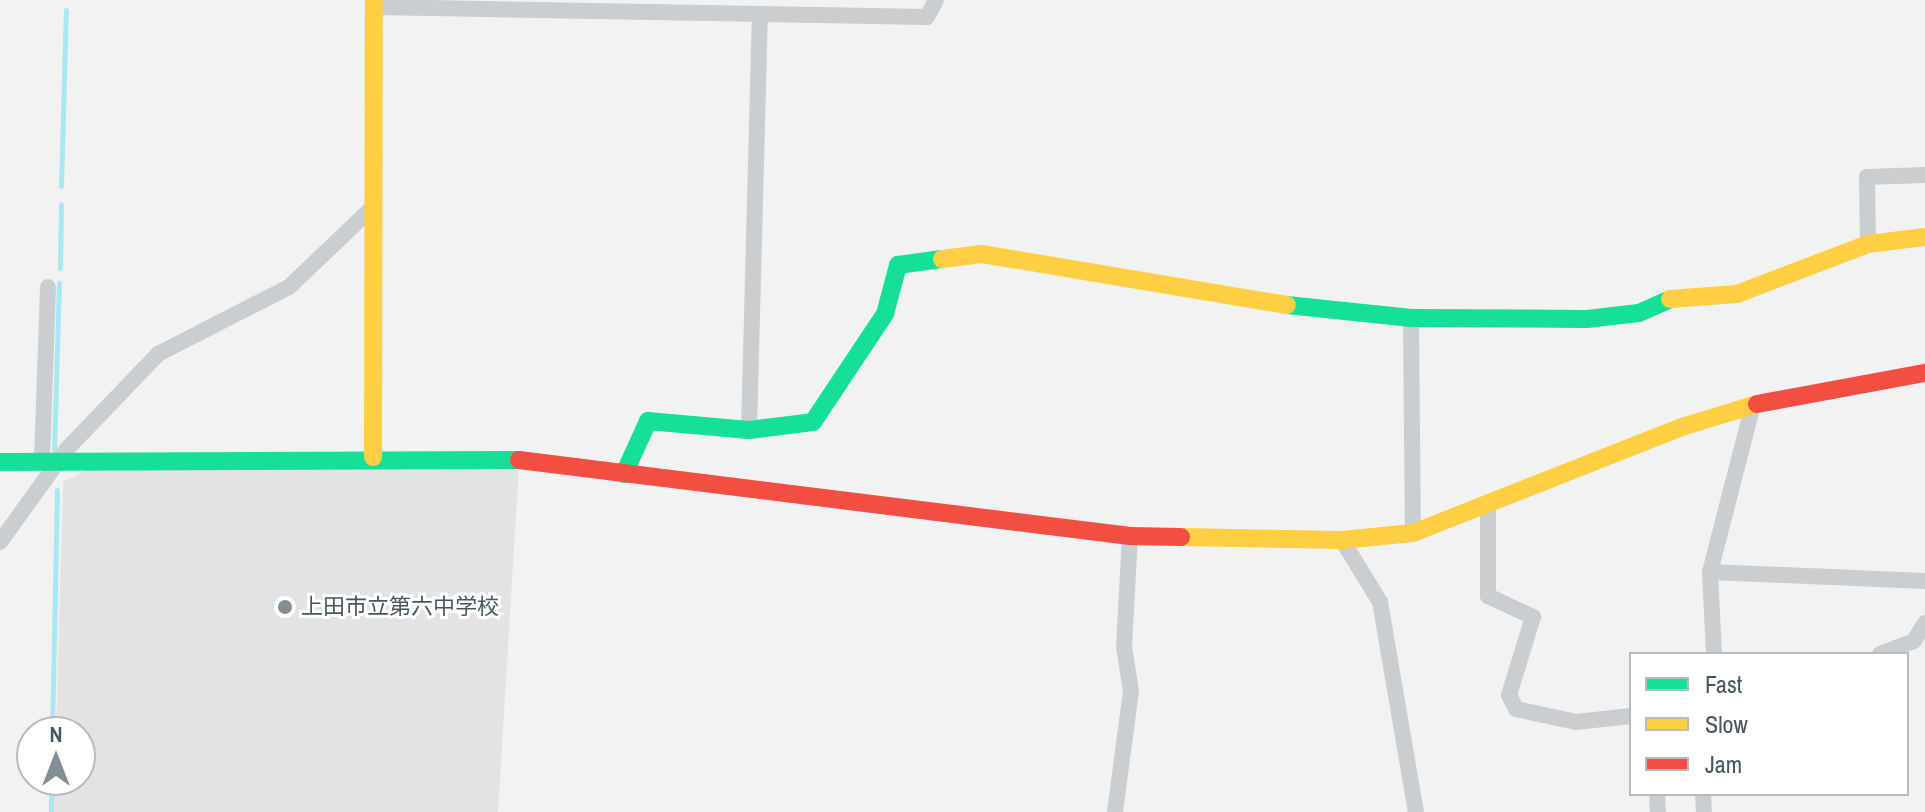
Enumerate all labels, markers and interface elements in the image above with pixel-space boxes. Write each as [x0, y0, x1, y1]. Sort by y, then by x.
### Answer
place label: 上田市立第六中学校 [301, 594, 499, 620]
marker: 上田市立第六中学校 [276, 598, 294, 616]
legend [1629, 652, 1909, 796]
text: Fast [1705, 668, 1742, 700]
text: Slow [1705, 708, 1748, 740]
north arrow [16, 716, 96, 796]
text: N [49, 719, 63, 749]
text: Jam [1705, 748, 1742, 780]

